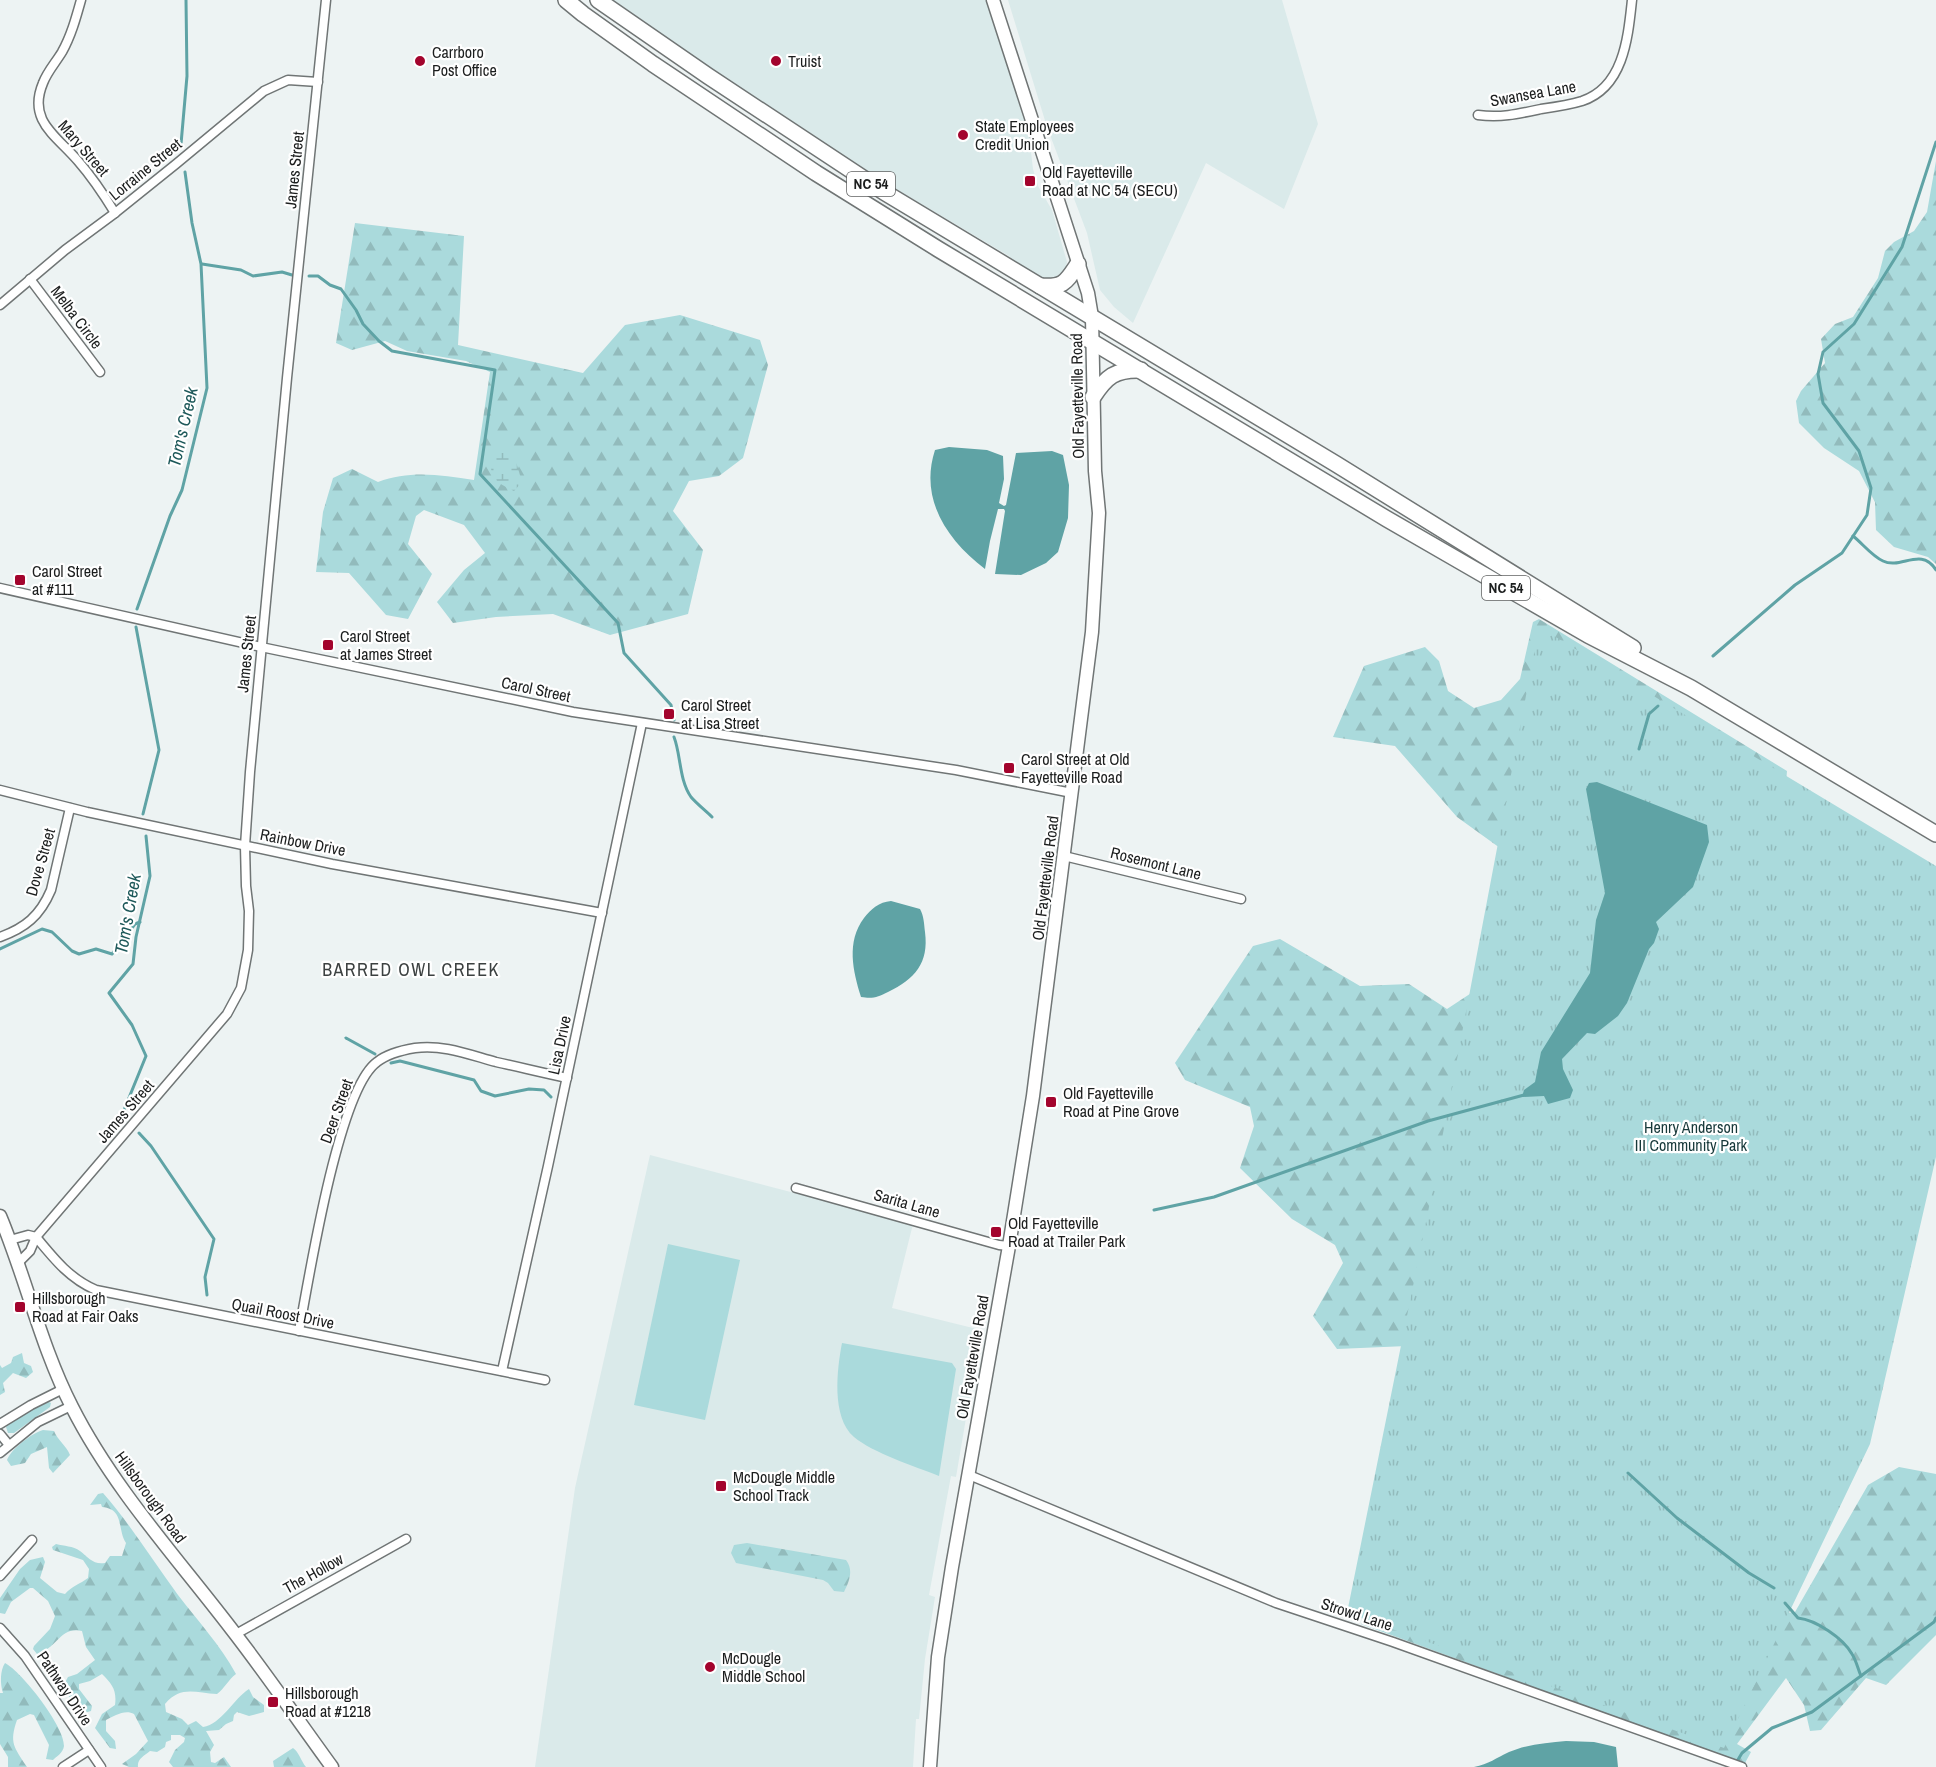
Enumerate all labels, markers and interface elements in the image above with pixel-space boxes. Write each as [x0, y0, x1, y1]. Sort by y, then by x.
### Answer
place label: Carrboro Post Office [432, 41, 497, 81]
place label: Truist [788, 50, 821, 72]
marker: Carrboro Post Office [413, 54, 427, 68]
marker: Truist [769, 54, 783, 68]
street label: Swansea Lane [1488, 75, 1578, 111]
street label: Mary Street [53, 115, 115, 181]
place label: State Employees Credit Union [975, 115, 1074, 155]
marker: State Employees Credit Union [956, 128, 970, 142]
street label: James Street [279, 130, 309, 210]
street label: Lorraine Street [104, 133, 186, 205]
place label: Old Fayetteville Road at NC 54 (SECU) [1042, 161, 1178, 201]
road number: NC 54 [847, 172, 895, 196]
marker: Old Fayetteville Road at NC 54 (SECU) [1023, 174, 1037, 188]
street label: Melba Circle [46, 281, 108, 353]
street label: Old Fayetteville Road [1065, 333, 1089, 459]
water label: Tom's Creek [161, 384, 204, 469]
place label: Carol Street at #111 [32, 560, 102, 600]
marker: Carol Street at #111 [13, 573, 27, 587]
road number: NC 54 [1482, 576, 1530, 600]
street label: James Street [231, 614, 261, 694]
place label: Carol Street at James Street [340, 625, 432, 665]
marker: Carol Street at James Street [321, 638, 335, 652]
street label: Carol Street [499, 671, 573, 707]
place label: Carol Street at Lisa Street [681, 694, 759, 734]
marker: Carol Street at Lisa Street [662, 707, 676, 721]
place label: Carol Street at Old Fayetteville Road [1021, 748, 1130, 788]
marker: Carol Street at Old Fayetteville Road [1002, 761, 1016, 775]
street label: Old Fayetteville Road [1026, 814, 1064, 942]
street label: Rainbow Drive [258, 823, 348, 861]
street label: Dove Street [20, 825, 60, 898]
street label: Rosemont Lane [1108, 841, 1204, 885]
water label: Tom's Creek [108, 871, 147, 956]
district label: BARRED OWL CREEK [322, 957, 500, 982]
street label: Lisa Drive [542, 1013, 576, 1077]
street label: James Street [91, 1074, 159, 1147]
street label: Deer Street [314, 1075, 358, 1146]
place label: Old Fayetteville Road at Pine Grove [1063, 1082, 1179, 1122]
marker: Old Fayetteville Road at Pine Grove [1044, 1095, 1058, 1109]
park label: Henry Anderson III Community Park [1635, 1116, 1748, 1156]
street label: Sarita Lane [871, 1183, 943, 1223]
place label: Old Fayetteville Road at Trailer Park [1008, 1212, 1126, 1252]
marker: Old Fayetteville Road at Trailer Park [989, 1225, 1003, 1239]
place label: Hillsborough Road at Fair Oaks [32, 1287, 139, 1327]
street label: Quail Roost Drive [230, 1292, 336, 1334]
street label: Old Fayetteville Road [950, 1293, 994, 1421]
marker: Hillsborough Road at Fair Oaks [13, 1300, 27, 1314]
street label: Hillsborough Road [110, 1447, 192, 1547]
place label: McDougle Middle School Track [733, 1466, 835, 1506]
marker: McDougle Middle School Track [714, 1479, 728, 1493]
street label: The Hollow [279, 1547, 347, 1599]
street label: Strowd Lane [1319, 1592, 1395, 1636]
street label: Pathway Drive [32, 1646, 98, 1730]
place label: McDougle Middle School [722, 1647, 805, 1687]
marker: McDougle Middle School [703, 1660, 717, 1674]
place label: Hillsborough Road at #1218 [285, 1682, 371, 1722]
marker: Hillsborough Road at #1218 [266, 1695, 280, 1709]

